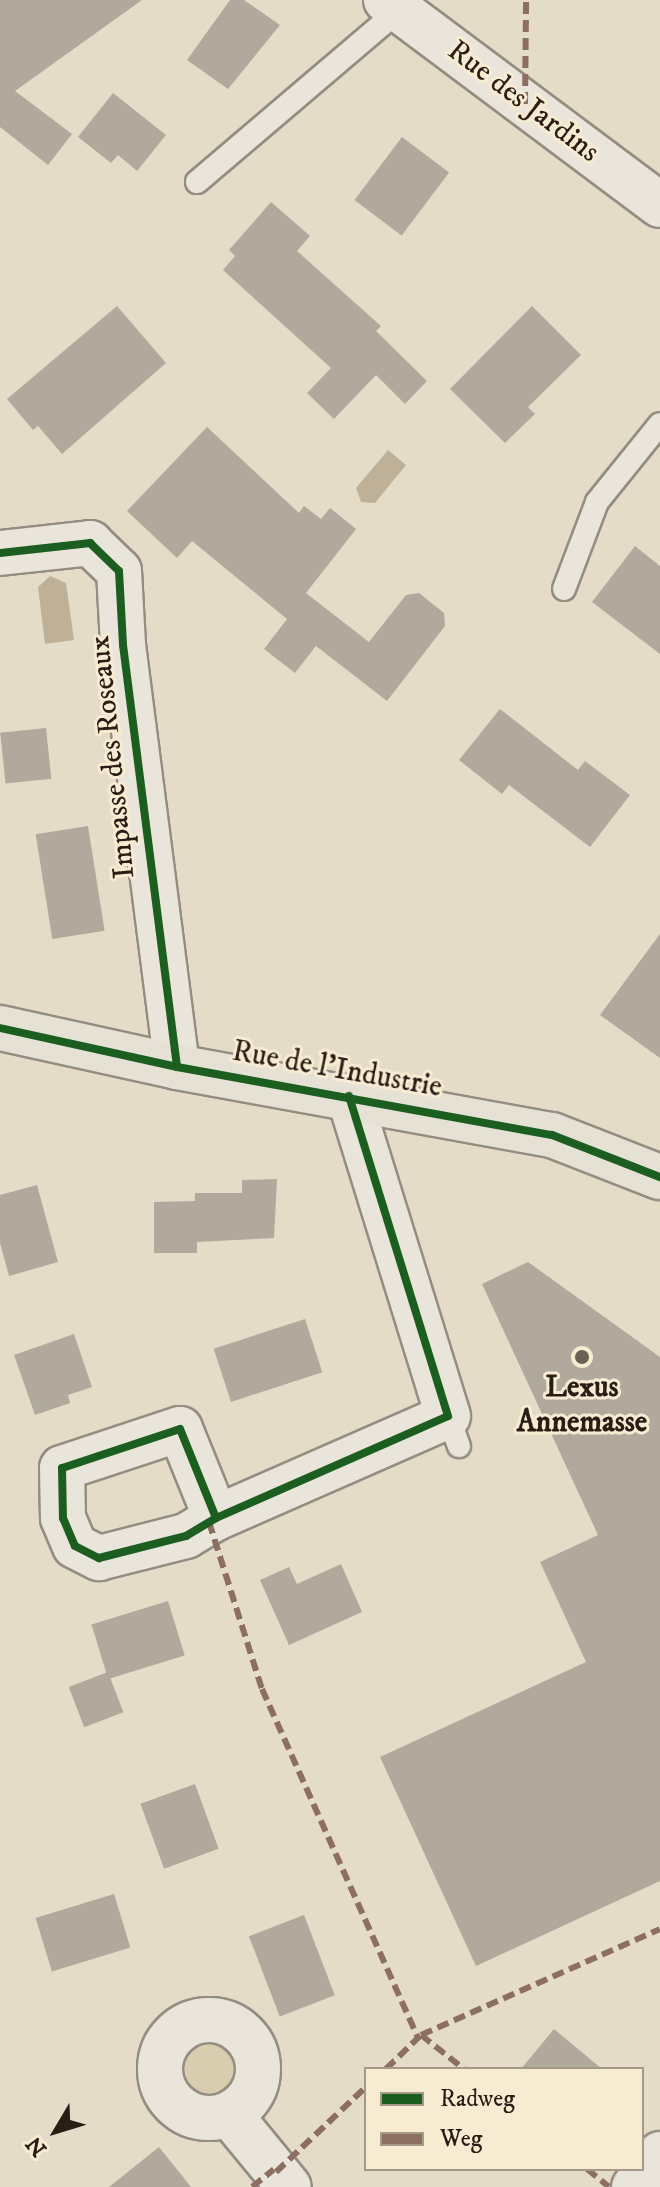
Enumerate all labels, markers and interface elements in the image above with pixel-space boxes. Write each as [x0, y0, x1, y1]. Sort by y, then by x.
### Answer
street label: Rue des Jardins [440, 33, 606, 171]
street label: Impasse des Roseaux [82, 634, 144, 880]
street label: Rue de l'Industrie [229, 1034, 445, 1106]
marker: Lexus Annemasse [573, 1348, 591, 1366]
place label: Lexus Annemasse [517, 1370, 647, 1440]
legend [364, 2067, 644, 2171]
text: Radweg [440, 2084, 515, 2114]
north arrow [16, 2091, 96, 2171]
text: Weg [440, 2124, 482, 2154]
text: N [20, 2131, 53, 2162]

